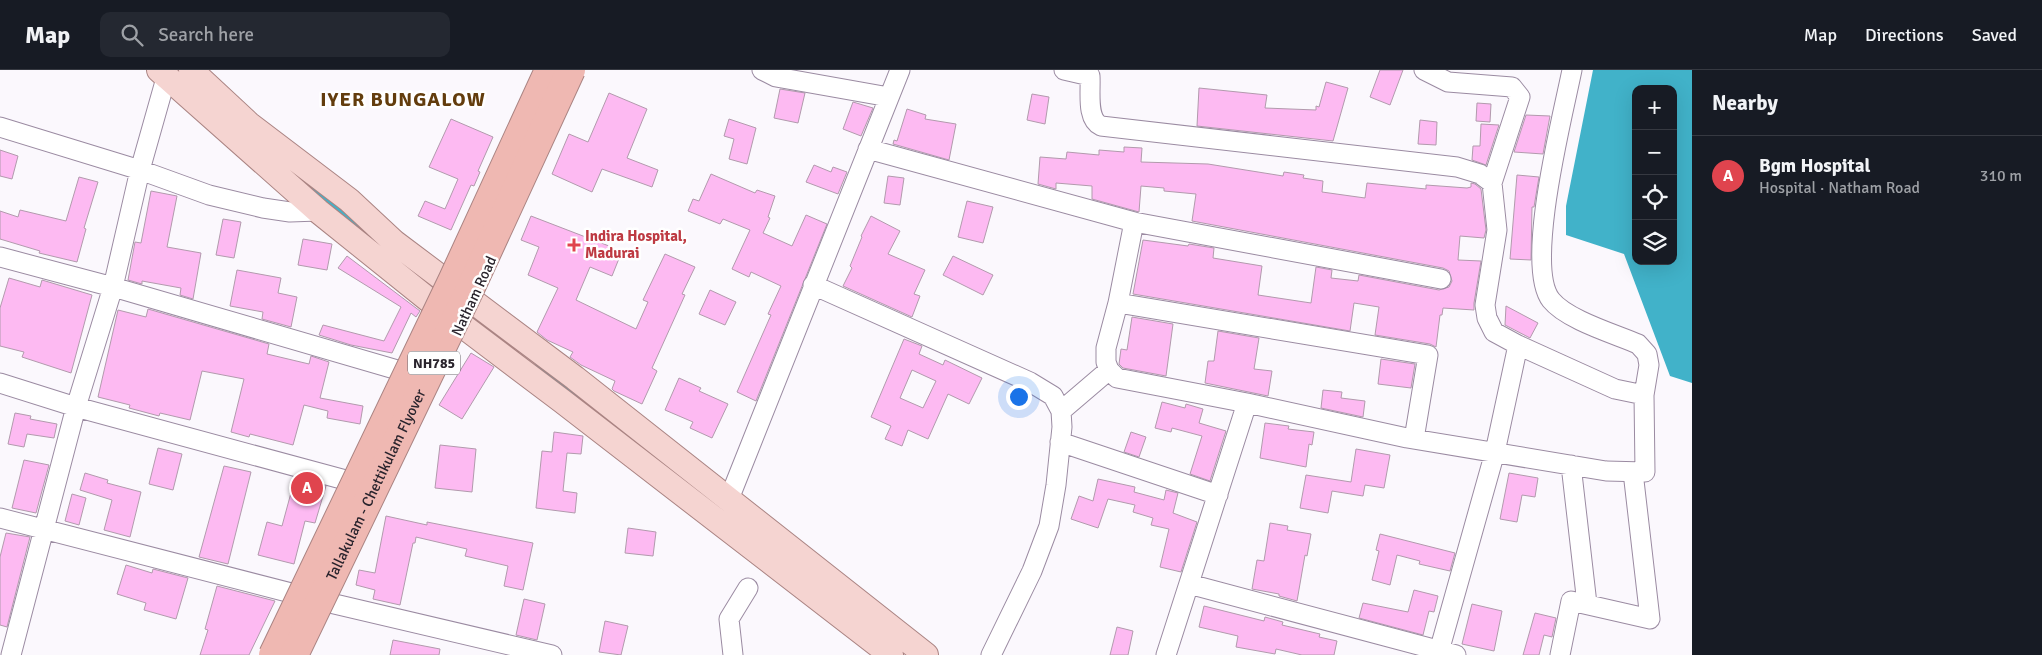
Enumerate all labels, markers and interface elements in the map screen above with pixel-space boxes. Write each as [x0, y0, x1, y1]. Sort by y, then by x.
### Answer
search box [100, 12, 450, 57]
text: Map [25, 20, 70, 50]
icon: search [118, 21, 146, 49]
text: Search here [158, 23, 254, 47]
text: Map [1804, 24, 1837, 46]
text: Directions [1865, 24, 1944, 46]
text: Saved [1972, 24, 2017, 46]
map controls [1632, 85, 1677, 265]
button: + [1632, 85, 1677, 130]
district label: IYER BUNGALOW [320, 87, 486, 112]
text: Nearby [1712, 90, 1778, 116]
button: − [1632, 130, 1677, 175]
text: Bgm Hospital [1759, 154, 1870, 178]
text: A [1723, 166, 1733, 186]
text: 310 m [1980, 166, 2022, 186]
button: locate [1632, 175, 1677, 220]
text: Hospital · Natham Road [1759, 178, 1920, 198]
button: layers [1632, 220, 1677, 265]
place label: Indira Hospital, Madurai [585, 227, 687, 262]
marker: Indira Hospital, Madurai [567, 238, 581, 252]
street label: Natham Road [448, 253, 500, 339]
road number: NH785 [408, 352, 460, 374]
your location [1006, 384, 1032, 410]
street label: Tallakulam - Chettikulam Flyover [322, 386, 430, 583]
pin: A [291, 469, 323, 507]

